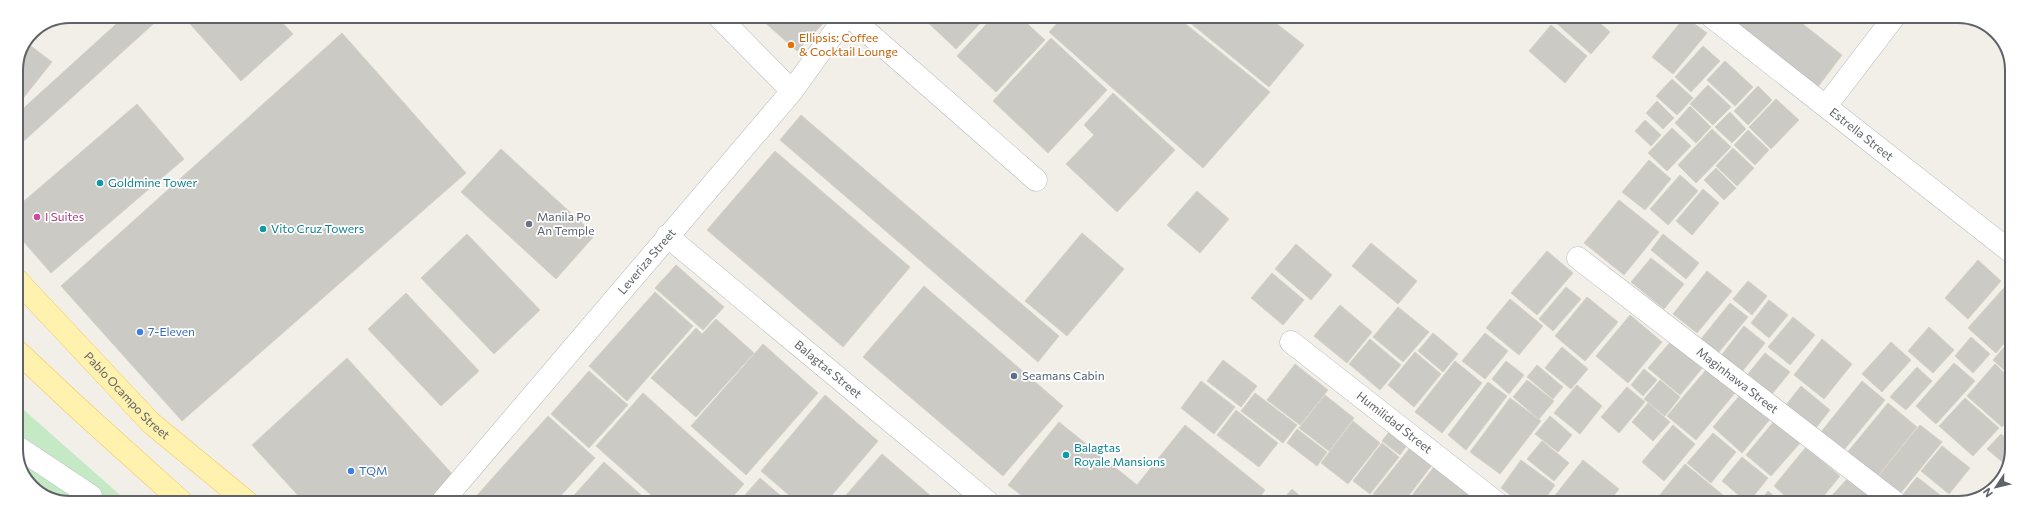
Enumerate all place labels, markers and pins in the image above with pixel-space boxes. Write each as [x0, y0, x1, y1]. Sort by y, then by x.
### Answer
place label: Ellipsis: Coffee & Cocktail Lounge [799, 30, 898, 58]
marker: Ellipsis: Coffee & Cocktail Lounge [786, 40, 796, 50]
place label: Goldmine Tower [108, 175, 197, 189]
marker: Goldmine Tower [95, 178, 105, 188]
place label: I Suites [45, 209, 84, 223]
place label: Manila Po An Temple [537, 209, 595, 237]
marker: I Suites [32, 212, 42, 222]
marker: Manila Po An Temple [524, 219, 534, 229]
place label: Vito Cruz Towers [271, 221, 364, 235]
marker: Vito Cruz Towers [258, 224, 268, 234]
place label: 7-Eleven [148, 324, 195, 338]
marker: 7-Eleven [135, 327, 145, 337]
place label: Seamans Cabin [1022, 368, 1105, 382]
marker: Seamans Cabin [1009, 371, 1019, 381]
place label: Balagtas Royale Mansions [1074, 440, 1165, 468]
marker: Balagtas Royale Mansions [1061, 450, 1071, 460]
place label: TQM [359, 463, 387, 477]
marker: TQM [346, 466, 356, 476]

